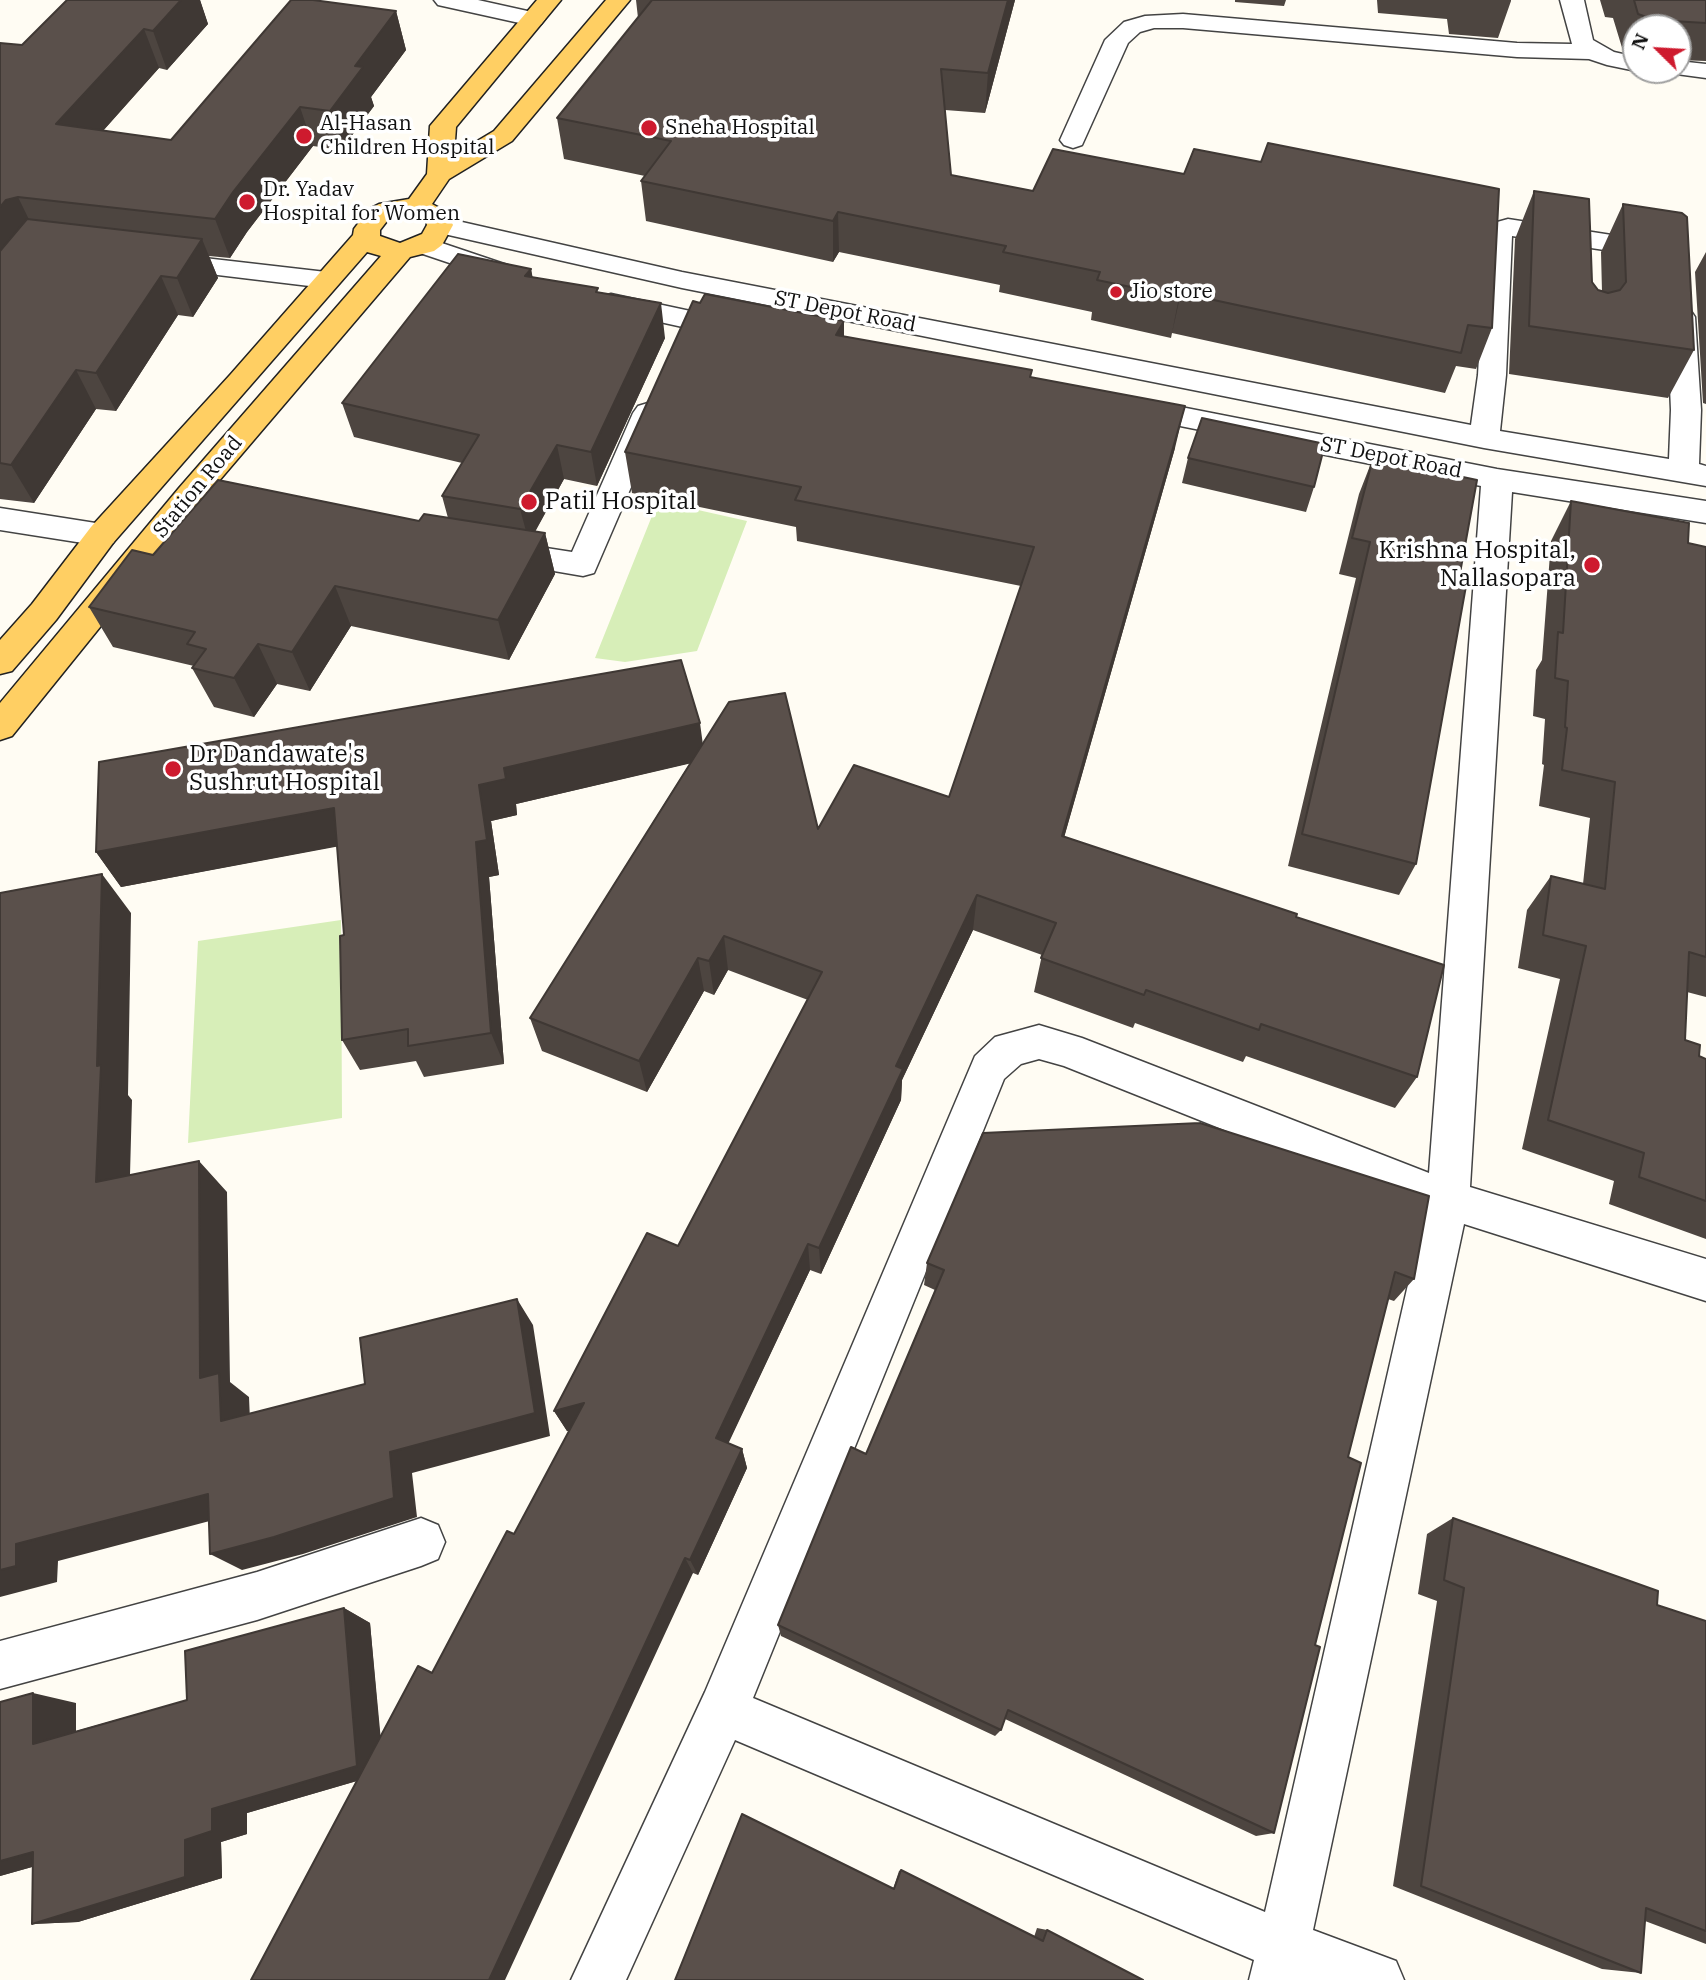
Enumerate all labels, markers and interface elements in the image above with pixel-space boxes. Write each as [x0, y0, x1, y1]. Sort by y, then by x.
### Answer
north arrow [1622, 14, 1692, 84]
text: N [1626, 30, 1654, 53]
place label: Al-Hasan Children Hospital [320, 111, 495, 161]
place label: Sneha Hospital [665, 115, 815, 141]
marker: Sneha Hospital [639, 118, 659, 138]
marker: Al-Hasan Children Hospital [294, 126, 314, 146]
place label: Dr. Yadav Hospital for Women [263, 177, 460, 227]
marker: Dr. Yadav Hospital for Women [237, 192, 257, 212]
place label: Jio store [1130, 279, 1213, 305]
marker: Jio store [1108, 284, 1124, 300]
street label: ST Depot Road [772, 286, 918, 338]
street label: Station Road [148, 431, 248, 543]
street label: ST Depot Road [1318, 432, 1464, 484]
place label: Patil Hospital [545, 488, 696, 516]
marker: Patil Hospital [519, 492, 539, 512]
place label: Krishna Hospital, Nallasopara [1379, 537, 1576, 593]
marker: Krishna Hospital, Nallasopara [1582, 555, 1602, 575]
place label: Dr Dandawate's Sushrut Hospital [189, 741, 380, 797]
marker: Dr Dandawate's Sushrut Hospital [163, 759, 183, 779]

